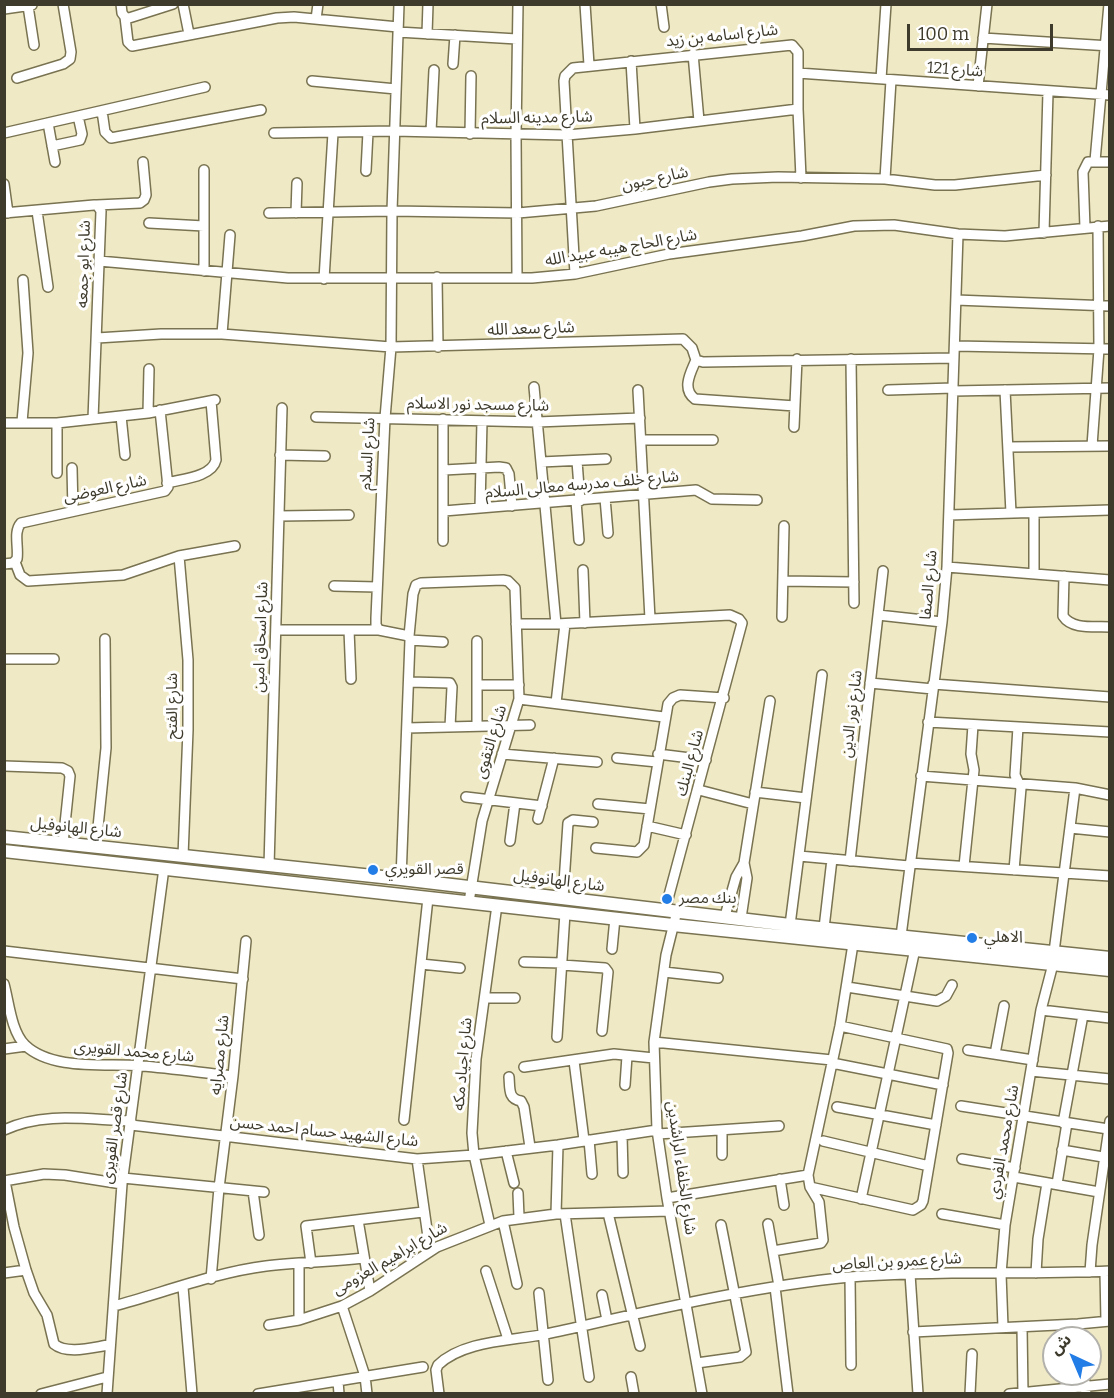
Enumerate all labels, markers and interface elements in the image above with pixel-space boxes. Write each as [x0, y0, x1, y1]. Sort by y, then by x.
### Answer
scale bar [910, 12, 1056, 50]
street label: شارع اسامه بن زيد [665, 21, 779, 51]
text: 100 m [918, 23, 969, 45]
street label: شارع 121 [926, 58, 984, 82]
street label: شارع مدينه السلام [481, 107, 593, 129]
street label: شارع حبون [620, 163, 690, 195]
street label: شارع ابو جمعه [73, 220, 95, 308]
street label: شارع الحاج هيبه عبيد الله [544, 225, 698, 271]
street label: شارع سعد الله [487, 318, 575, 340]
street label: شارع مسجد نور الاسلام [407, 394, 549, 416]
street label: شارع السلام [356, 417, 380, 491]
street label: شارع خلف مدرسه معالى السلام [484, 467, 680, 503]
street label: شارع العوضى [62, 471, 148, 507]
street label: شارع الصفا [916, 549, 942, 621]
street label: شارع اسحاق امين [249, 581, 273, 693]
street label: شارع نور الدين [837, 669, 867, 759]
street label: شارع الفتح [163, 673, 183, 739]
street label: شارع التقوى [471, 703, 511, 781]
street label: شارع البنك [672, 728, 708, 798]
street label: شارع الهانوفيل [29, 814, 123, 842]
place label: قصر القويري [385, 860, 464, 880]
marker: قصر القويري [366, 863, 380, 877]
street label: شارع الهانوفيل [512, 866, 606, 896]
place label: بنك مصر [679, 889, 737, 909]
marker: بنك مصر [660, 892, 674, 906]
place label: الاهلي [984, 928, 1023, 948]
marker: الاهلي [965, 931, 979, 945]
street label: شارع مصرايه [206, 1014, 234, 1096]
street label: شارع اجياد مكه [449, 1017, 477, 1111]
street label: شارع محمد القويرى [73, 1037, 195, 1067]
street label: شارع قصر القويرى [98, 1071, 132, 1185]
street label: شارع محمد الفردي [985, 1083, 1023, 1201]
street label: شارع الخلفاء الراشدين [662, 1100, 700, 1236]
street label: شارع الشهيد حسام احمد حسن [229, 1113, 419, 1151]
street label: شارع ابراهيم العزومى [329, 1218, 451, 1300]
street label: شارع عمرو بن العاص [832, 1249, 962, 1275]
north arrow [1042, 1326, 1102, 1386]
text: ش [1046, 1330, 1075, 1359]

